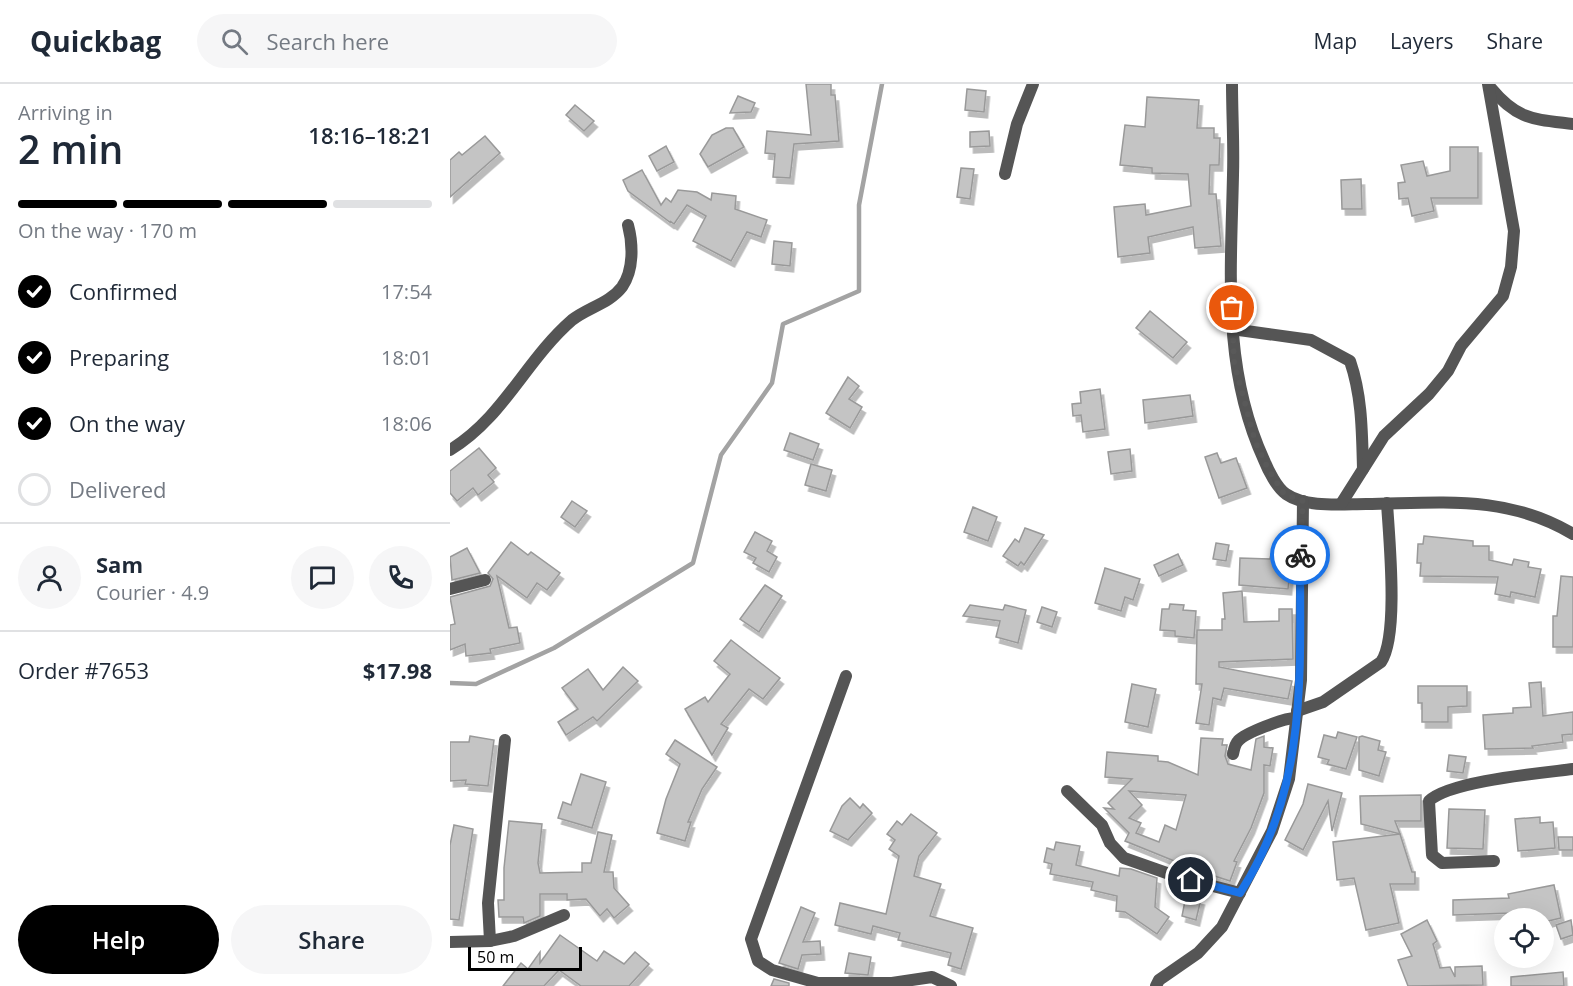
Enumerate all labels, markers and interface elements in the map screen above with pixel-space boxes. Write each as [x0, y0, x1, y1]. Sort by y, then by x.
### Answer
search box [197, 14, 617, 68]
text: Quickbag [30, 22, 161, 60]
icon: search [218, 25, 251, 58]
text: Search here [266, 26, 389, 56]
text: Map [1314, 27, 1357, 55]
text: Layers [1390, 27, 1454, 55]
text: Share [1487, 27, 1543, 55]
text: Arriving in [18, 99, 113, 126]
text: 18:16–18:21 [308, 120, 432, 150]
text: 2 min [18, 122, 123, 175]
text: On the way · 170 m [18, 217, 197, 244]
icon: check [18, 275, 51, 308]
text: Confirmed [69, 276, 178, 306]
text: 17:54 [381, 278, 432, 305]
pin [1206, 282, 1257, 333]
icon: bag [1215, 291, 1248, 324]
icon: check [18, 341, 51, 374]
text: Preparing [69, 342, 169, 372]
text: 18:01 [381, 344, 432, 371]
icon: check [18, 407, 51, 440]
text: On the way [69, 408, 185, 438]
text: 18:06 [381, 410, 432, 437]
text: Delivered [69, 474, 167, 504]
courier [1270, 525, 1330, 585]
icon: bike [1284, 539, 1317, 572]
button: person [18, 546, 81, 609]
button: chat [291, 546, 354, 609]
button: phone [369, 546, 432, 609]
text: Sam [96, 549, 143, 579]
text: Courier · 4.9 [96, 579, 209, 606]
text: Order #7653 [18, 655, 149, 685]
text: $17.98 [363, 655, 432, 685]
pin [1165, 854, 1216, 905]
icon: home [1174, 863, 1207, 896]
button: Help [18, 905, 219, 974]
button: Share [231, 905, 432, 974]
map controls [1494, 908, 1554, 968]
button: locate [1494, 908, 1554, 968]
scale bar [468, 944, 582, 972]
text: 50 m [477, 946, 514, 968]

